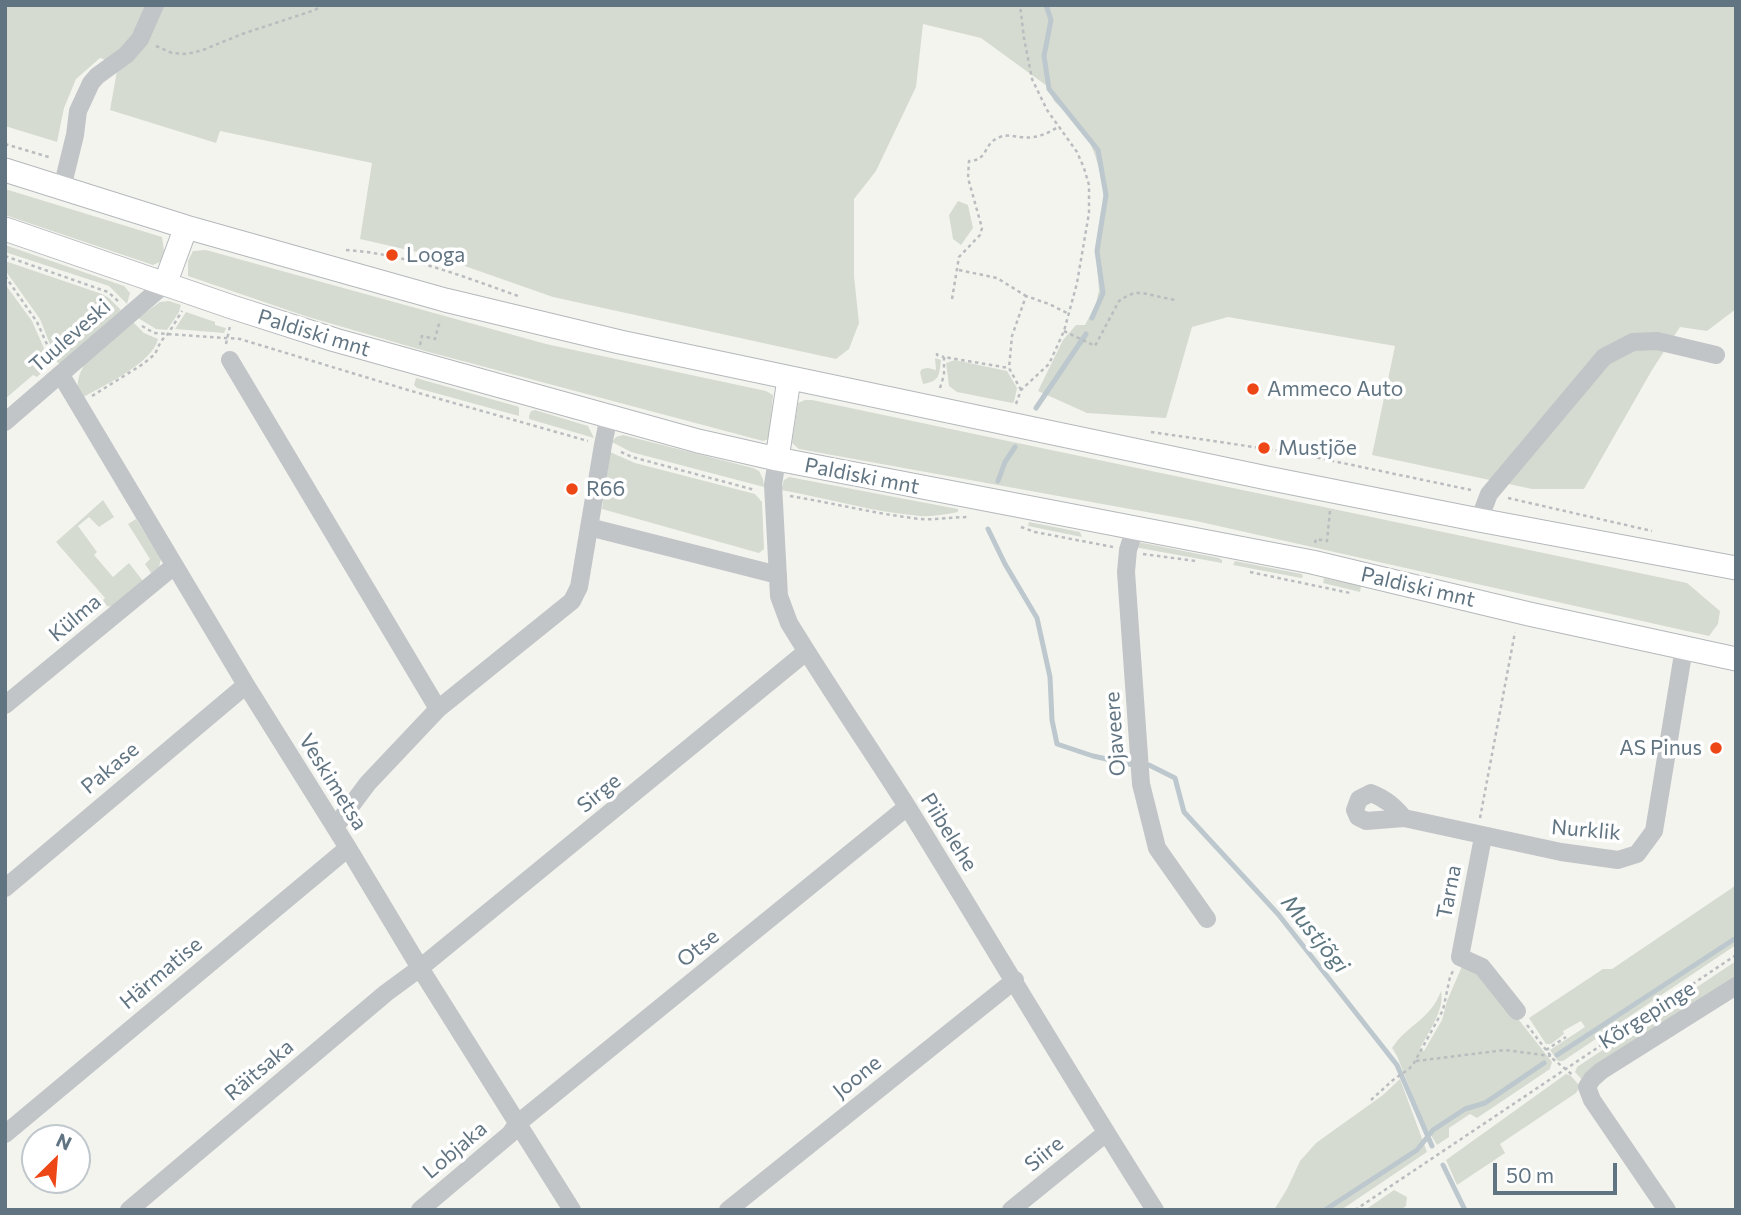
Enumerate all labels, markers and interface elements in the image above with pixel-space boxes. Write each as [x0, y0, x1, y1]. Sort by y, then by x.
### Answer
place label: Looga [406, 242, 465, 268]
marker: Looga [384, 247, 400, 263]
street label: Tuuleveski [24, 294, 116, 378]
street label: Paldiski mnt [255, 304, 373, 362]
place label: Ammeco Auto [1267, 376, 1403, 402]
marker: Ammeco Auto [1245, 381, 1261, 397]
place label: Mustjõe [1278, 435, 1357, 461]
marker: Mustjõe [1256, 440, 1272, 456]
street label: Paldiski mnt [802, 453, 922, 499]
place label: R66 [586, 476, 625, 502]
marker: R66 [564, 481, 580, 497]
street label: Paldiski mnt [1358, 562, 1478, 612]
street label: Külma [44, 589, 106, 647]
street label: Ojaveere [1099, 691, 1131, 777]
street label: Veskimetsa [293, 729, 373, 835]
place label: AS Pinus [1619, 735, 1702, 761]
street label: Pakase [76, 737, 144, 799]
marker: AS Pinus [1708, 740, 1724, 756]
street label: Sirge [572, 768, 626, 818]
street label: Piibelehe [915, 788, 983, 876]
street label: Nurklik [1550, 814, 1622, 846]
street label: Tarna [1431, 863, 1467, 921]
water label: Mustjõgi [1275, 889, 1355, 979]
street label: Otse [672, 924, 724, 972]
street label: Härmatise [115, 932, 207, 1014]
street label: Kõrgepinge [1594, 976, 1700, 1054]
street label: Räitsaka [220, 1034, 298, 1106]
street label: Joone [828, 1050, 886, 1104]
street label: Lobjaka [418, 1116, 492, 1184]
north arrow [21, 1124, 91, 1194]
text: N [53, 1128, 76, 1155]
street label: Siire [1020, 1131, 1068, 1177]
scale bar [1496, 1148, 1620, 1192]
text: 50 m [1506, 1162, 1554, 1187]

